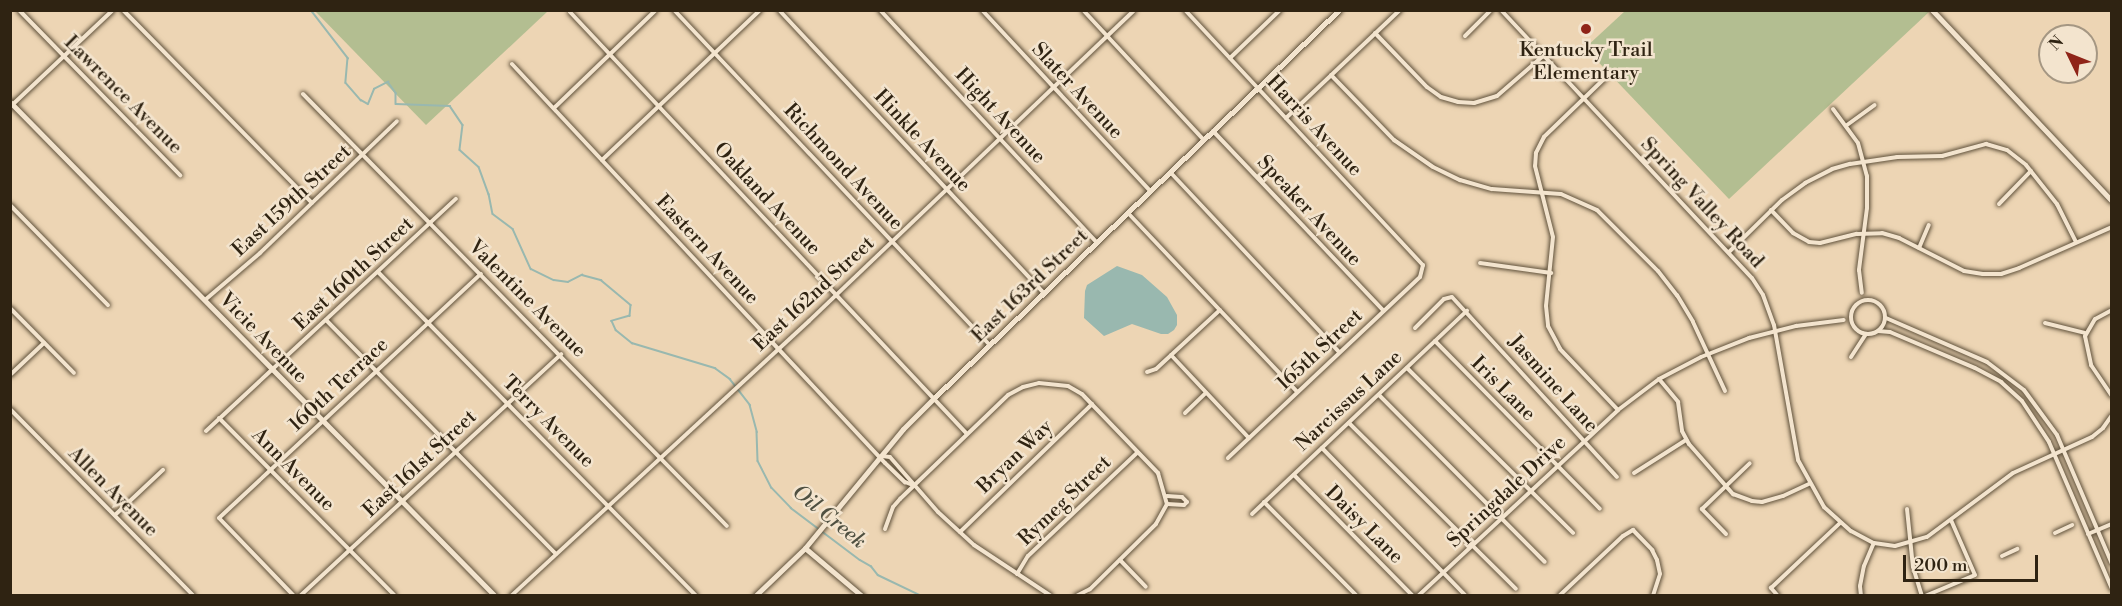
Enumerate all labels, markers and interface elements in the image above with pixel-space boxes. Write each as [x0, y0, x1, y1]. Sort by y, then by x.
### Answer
marker: Kentucky Trail Elementary [1579, 22, 1593, 36]
north arrow [2038, 24, 2098, 84]
street label: Lawrence Avenue [59, 31, 187, 159]
text: N [2045, 32, 2068, 55]
street label: Slater Avenue [1026, 38, 1128, 144]
place label: Kentucky Trail Elementary [1519, 38, 1653, 85]
street label: Hight Avenue [950, 63, 1050, 169]
street label: Harris Avenue [1261, 70, 1367, 182]
street label: Hinkle Avenue [869, 85, 975, 197]
street label: Richmond Avenue [778, 99, 908, 235]
street label: Spring Valley Road [1635, 133, 1769, 273]
street label: Oakland Avenue [709, 138, 825, 260]
street label: East 159th Street [228, 140, 356, 262]
street label: Speaker Avenue [1252, 151, 1366, 271]
street label: Eastern Avenue [650, 190, 764, 310]
street label: East 160th Street [289, 212, 419, 336]
street label: East 163rd Street [966, 224, 1094, 348]
street label: East 162nd Street [748, 232, 880, 356]
street label: Valentine Avenue [463, 235, 591, 363]
street label: Vicie Avenue [214, 288, 312, 388]
street label: 165th Street [1272, 304, 1368, 396]
street label: Jasmine Lane [1503, 330, 1603, 438]
street label: 160th Terrace [284, 333, 394, 437]
street label: Narcissus Lane [1291, 346, 1407, 456]
street label: Iris Lane [1466, 352, 1540, 426]
street label: Terry Avenue [497, 371, 599, 473]
street label: East 161st Street [358, 405, 482, 523]
street label: Bryan Way [972, 415, 1058, 499]
street label: Ann Avenue [246, 423, 340, 517]
street label: Springdale Drive [1443, 431, 1571, 553]
street label: Allen Avenue [63, 442, 163, 542]
street label: Rymeg Street [1014, 451, 1116, 551]
water label: Oil Creek [787, 480, 871, 554]
street label: Daisy Lane [1320, 481, 1408, 569]
scale bar [1906, 543, 2041, 581]
text: 200 m [1914, 554, 1968, 577]

